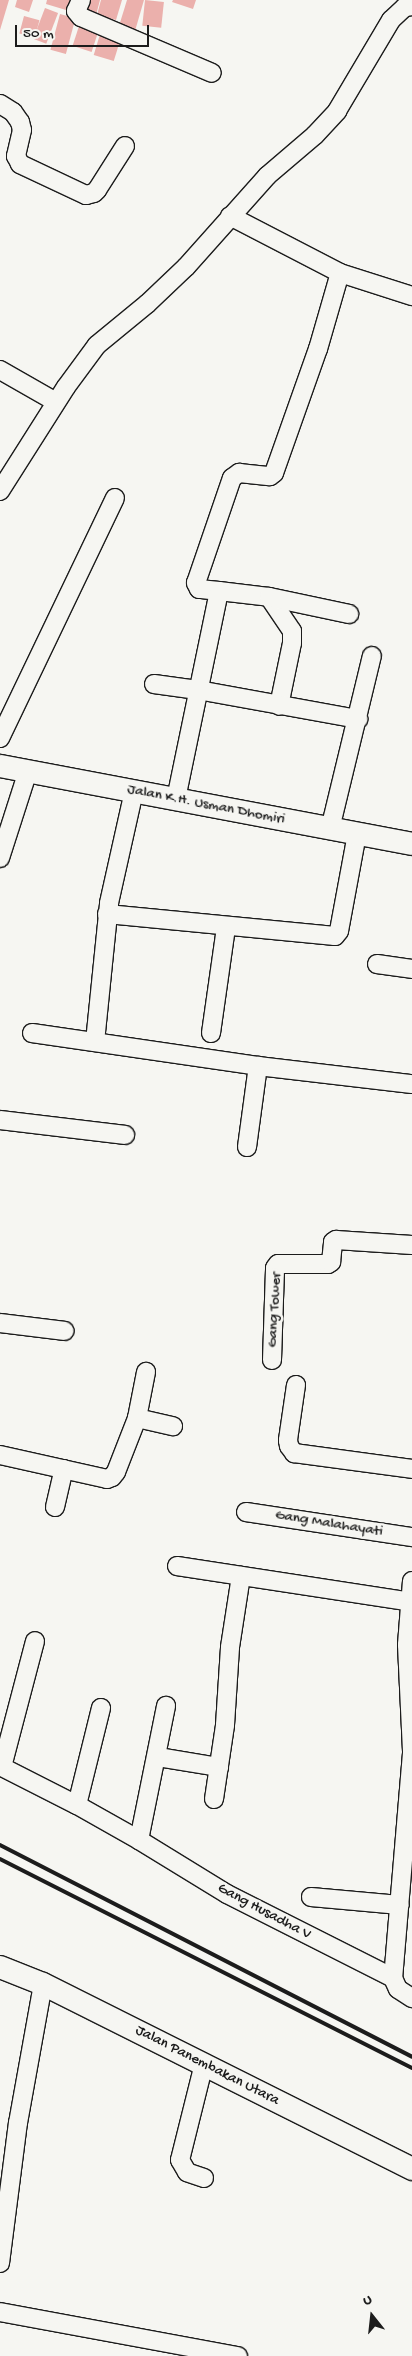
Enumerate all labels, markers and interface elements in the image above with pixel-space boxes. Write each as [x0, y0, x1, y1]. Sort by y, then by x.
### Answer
scale bar [18, 15, 151, 47]
text: 50 m [23, 25, 54, 43]
street label: Jalan K.H. Usman Dhomiri [126, 781, 286, 829]
street label: Gang Tower [264, 1272, 286, 1348]
street label: Gang Malahayati [274, 1507, 384, 1541]
street label: Gang Husadha V [214, 1880, 314, 1944]
street label: Jalan Panembakan Utara [132, 2022, 282, 2110]
north arrow [347, 2291, 397, 2341]
text: U [361, 2292, 374, 2310]

